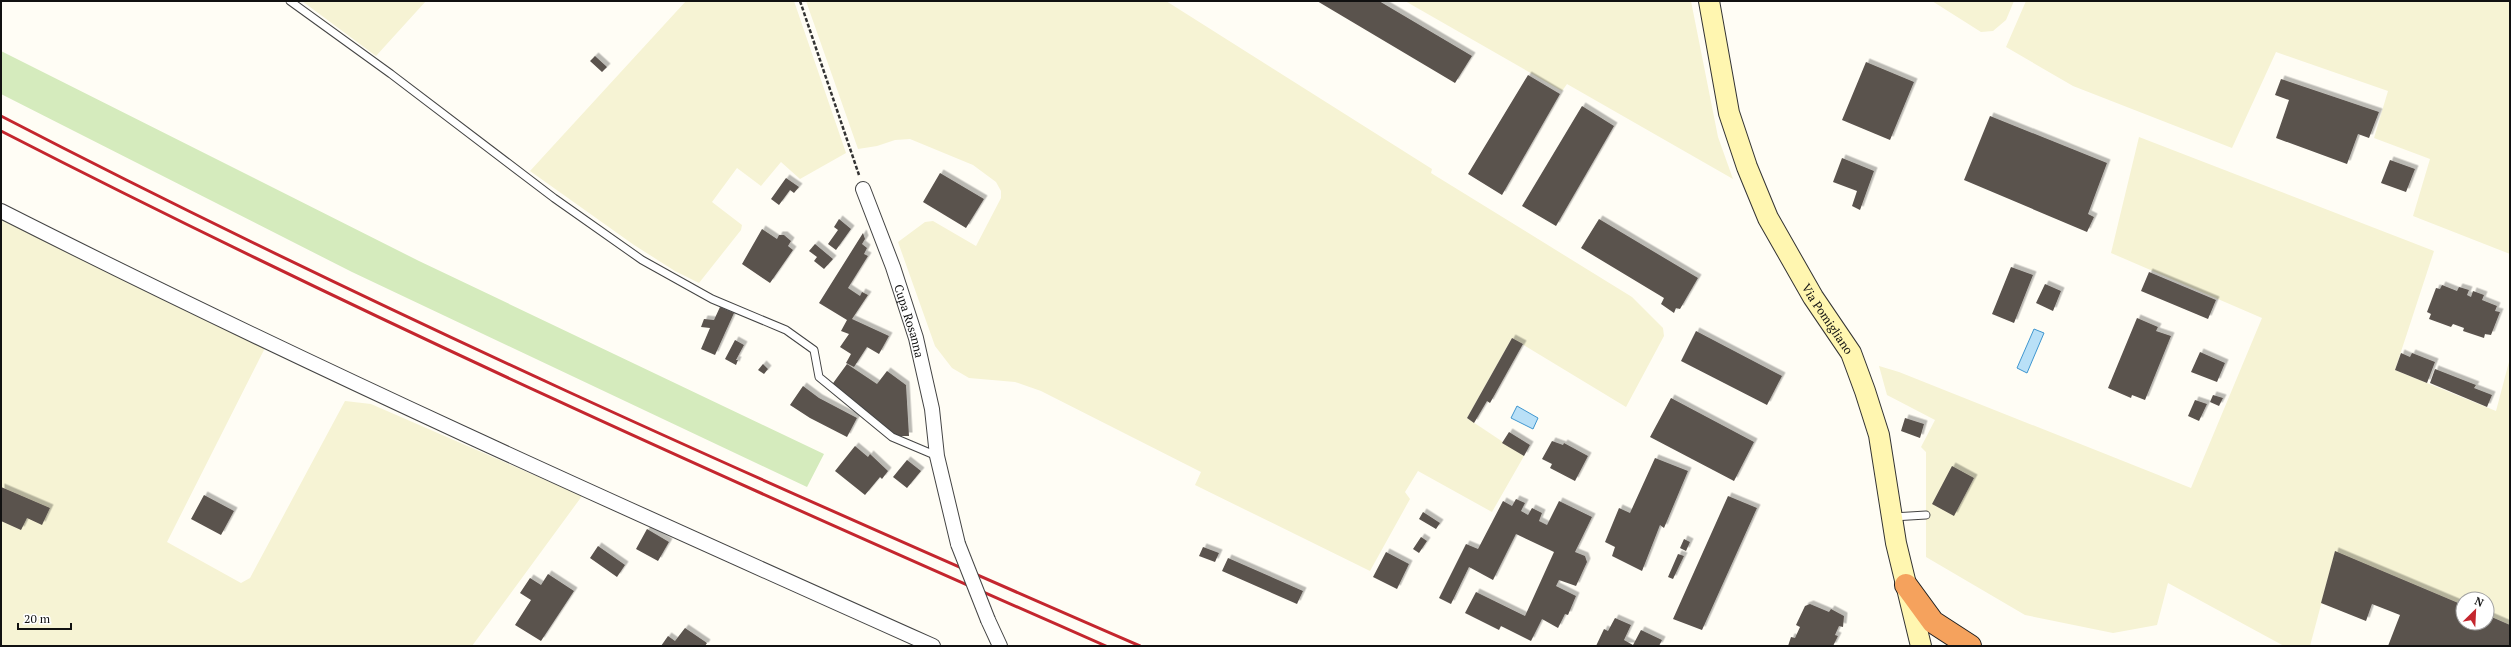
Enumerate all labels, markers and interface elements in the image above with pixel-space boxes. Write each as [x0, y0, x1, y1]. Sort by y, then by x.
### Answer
street label: Via Pomigliano [1799, 281, 1857, 357]
street label: Cupa Rosanna [892, 282, 928, 359]
north arrow [2455, 591, 2495, 631]
text: N [2472, 594, 2486, 610]
scale bar [18, 605, 71, 631]
text: 20 m [24, 611, 51, 626]

